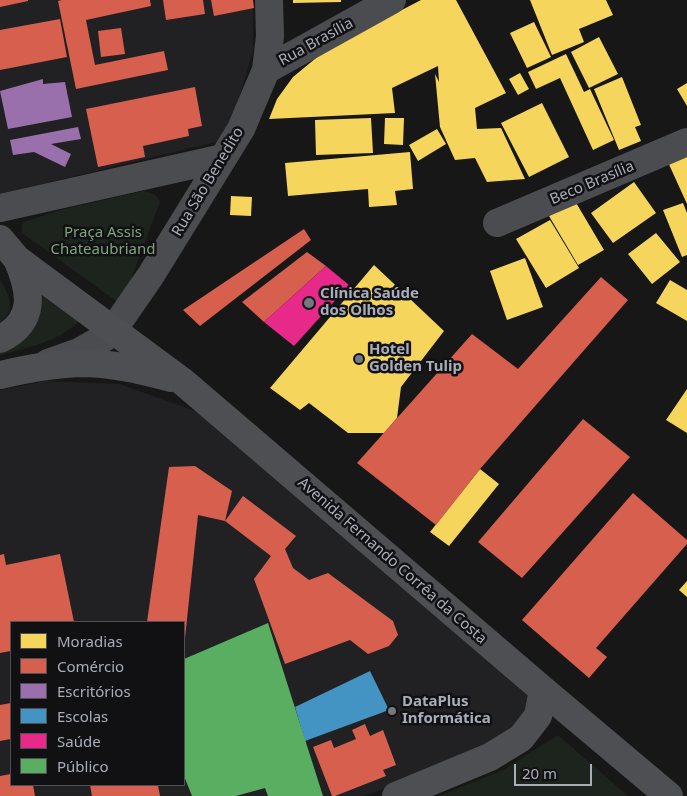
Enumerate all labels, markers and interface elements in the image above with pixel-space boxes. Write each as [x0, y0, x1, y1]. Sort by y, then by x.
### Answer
street label: Rua Brasília [276, 14, 356, 70]
street label: Rua São Benedito [168, 124, 248, 240]
street label: Beco Brasília [547, 157, 637, 209]
park label: Praça Assis Chateaubriand [51, 224, 155, 259]
place label: Clínica Saúde dos Olhos [320, 285, 419, 320]
marker: Clínica Saúde dos Olhos [302, 296, 316, 310]
place label: Hotel Golden Tulip [369, 341, 462, 376]
marker: Hotel Golden Tulip [353, 353, 365, 365]
street label: Avenida Fernando Corrêa da Costa [294, 474, 490, 648]
legend [10, 621, 185, 786]
text: Moradias [57, 631, 123, 651]
text: Comércio [57, 656, 124, 676]
text: Escritórios [57, 681, 131, 701]
place label: DataPlus Informática [402, 693, 491, 728]
marker: DataPlus Informática [386, 705, 398, 717]
text: Escolas [57, 706, 108, 726]
text: Saúde [57, 731, 101, 751]
scale bar [517, 754, 594, 786]
text: Público [57, 756, 109, 776]
text: 20 m [522, 763, 557, 783]

